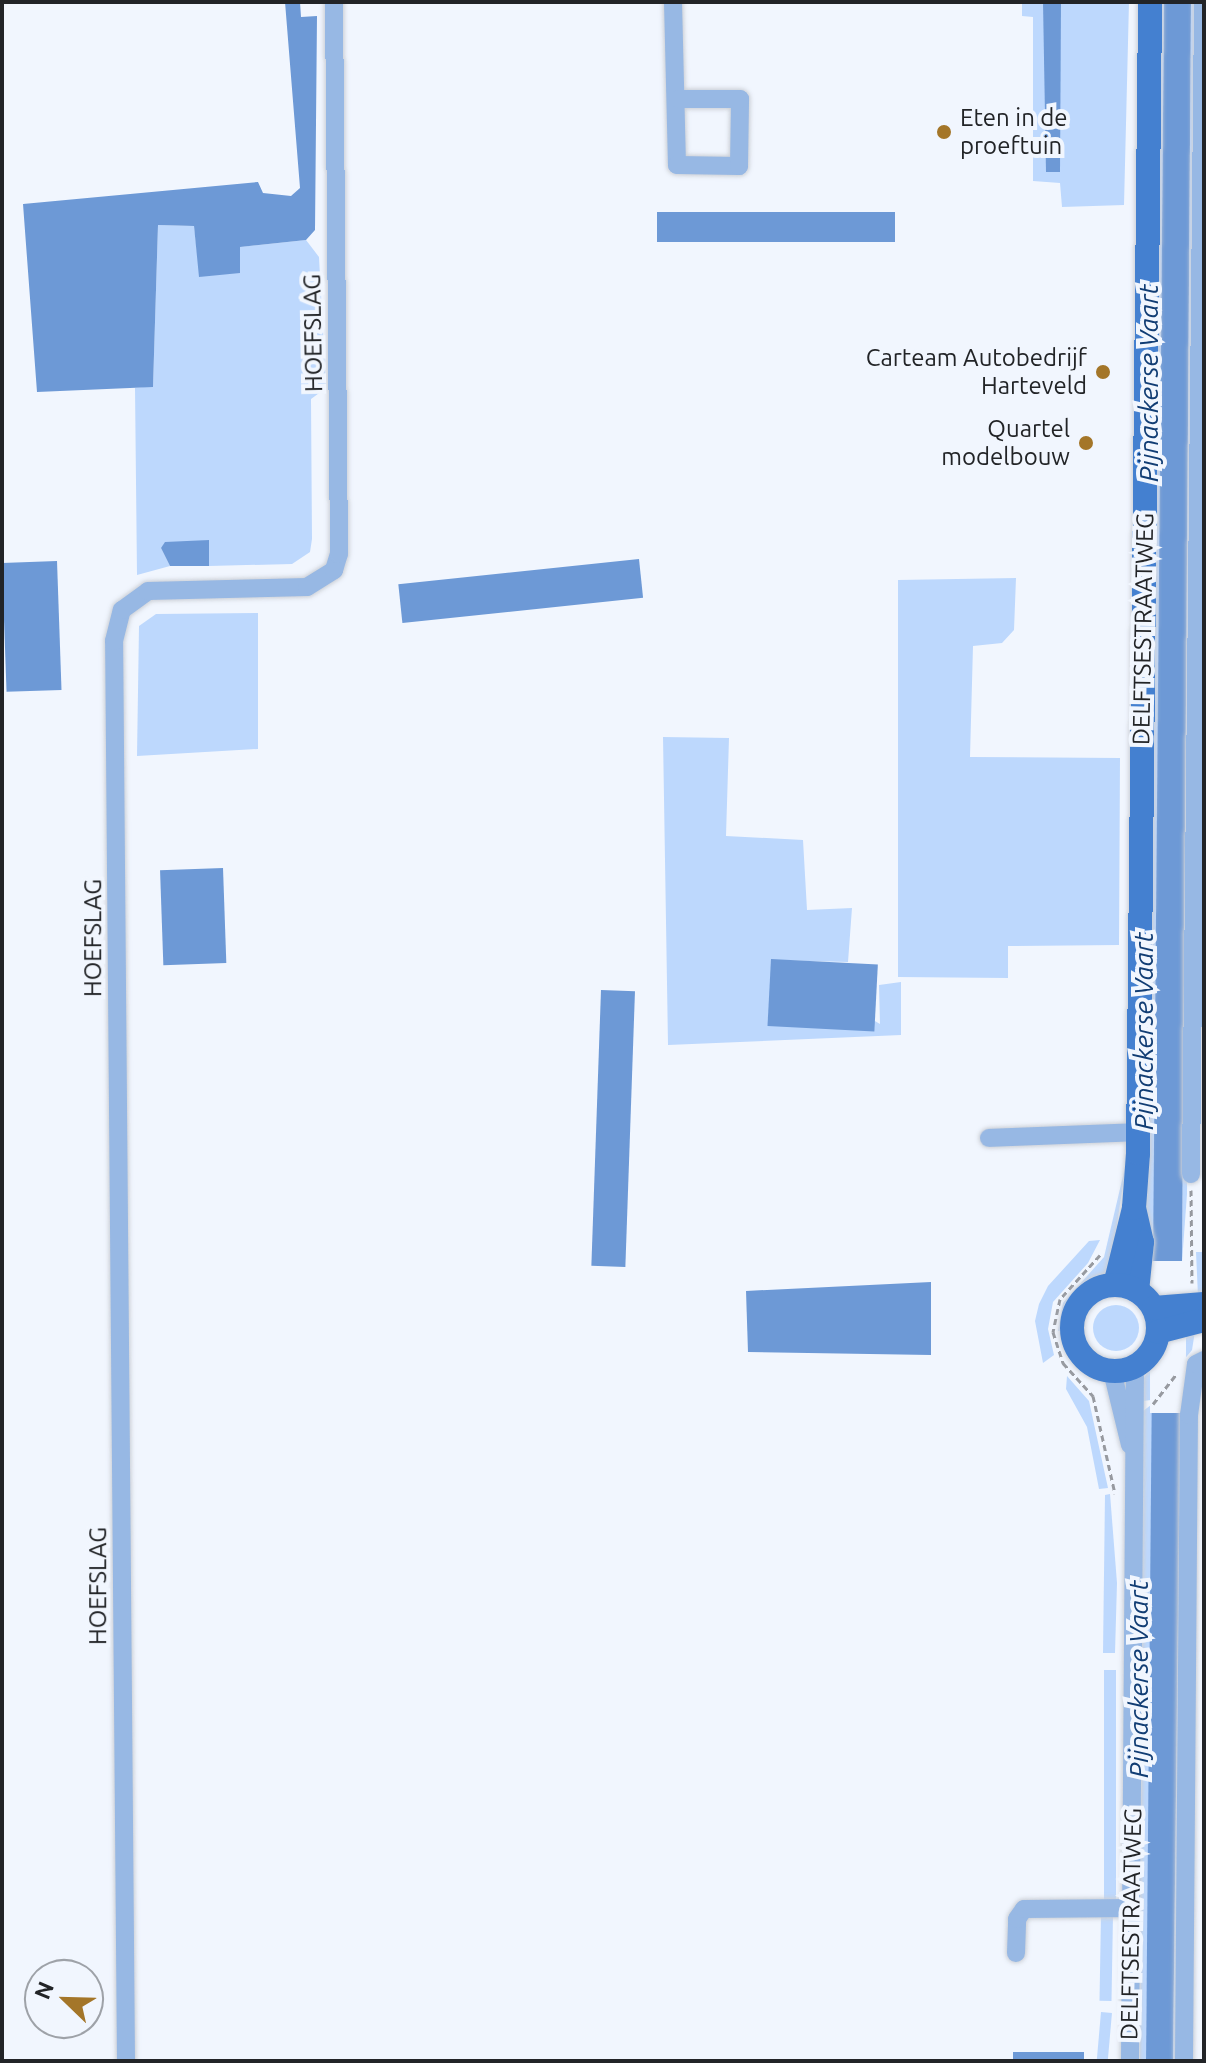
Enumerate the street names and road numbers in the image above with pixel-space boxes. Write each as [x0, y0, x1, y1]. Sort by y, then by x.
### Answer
street label: HOEFSLAG [298, 274, 328, 392]
street label: DELFTSESTRAATWEG [1127, 513, 1159, 745]
street label: HOEFSLAG [79, 879, 107, 997]
street label: HOEFSLAG [84, 1527, 112, 1645]
street label: DELFTSESTRAATWEG [1115, 1808, 1147, 2040]

